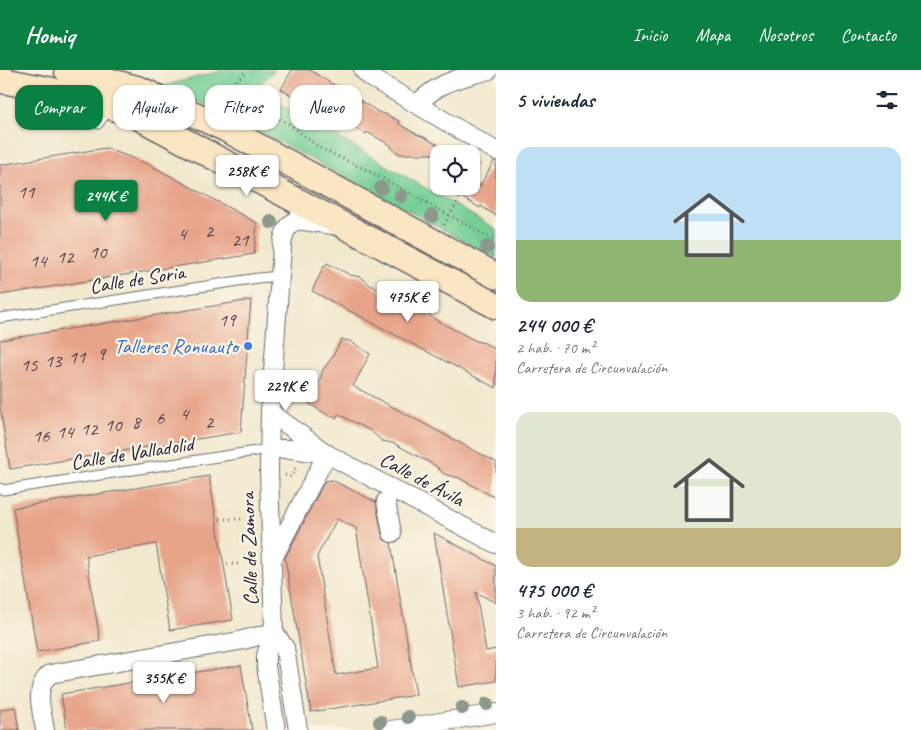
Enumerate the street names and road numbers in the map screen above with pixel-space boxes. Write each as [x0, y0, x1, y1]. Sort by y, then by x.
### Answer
street label: Calle de Soria [88, 258, 189, 299]
street label: Calle de Valladolid [69, 430, 199, 476]
street label: Calle de Ávila [375, 446, 470, 513]
street label: Calle de Zamora [234, 490, 264, 606]

